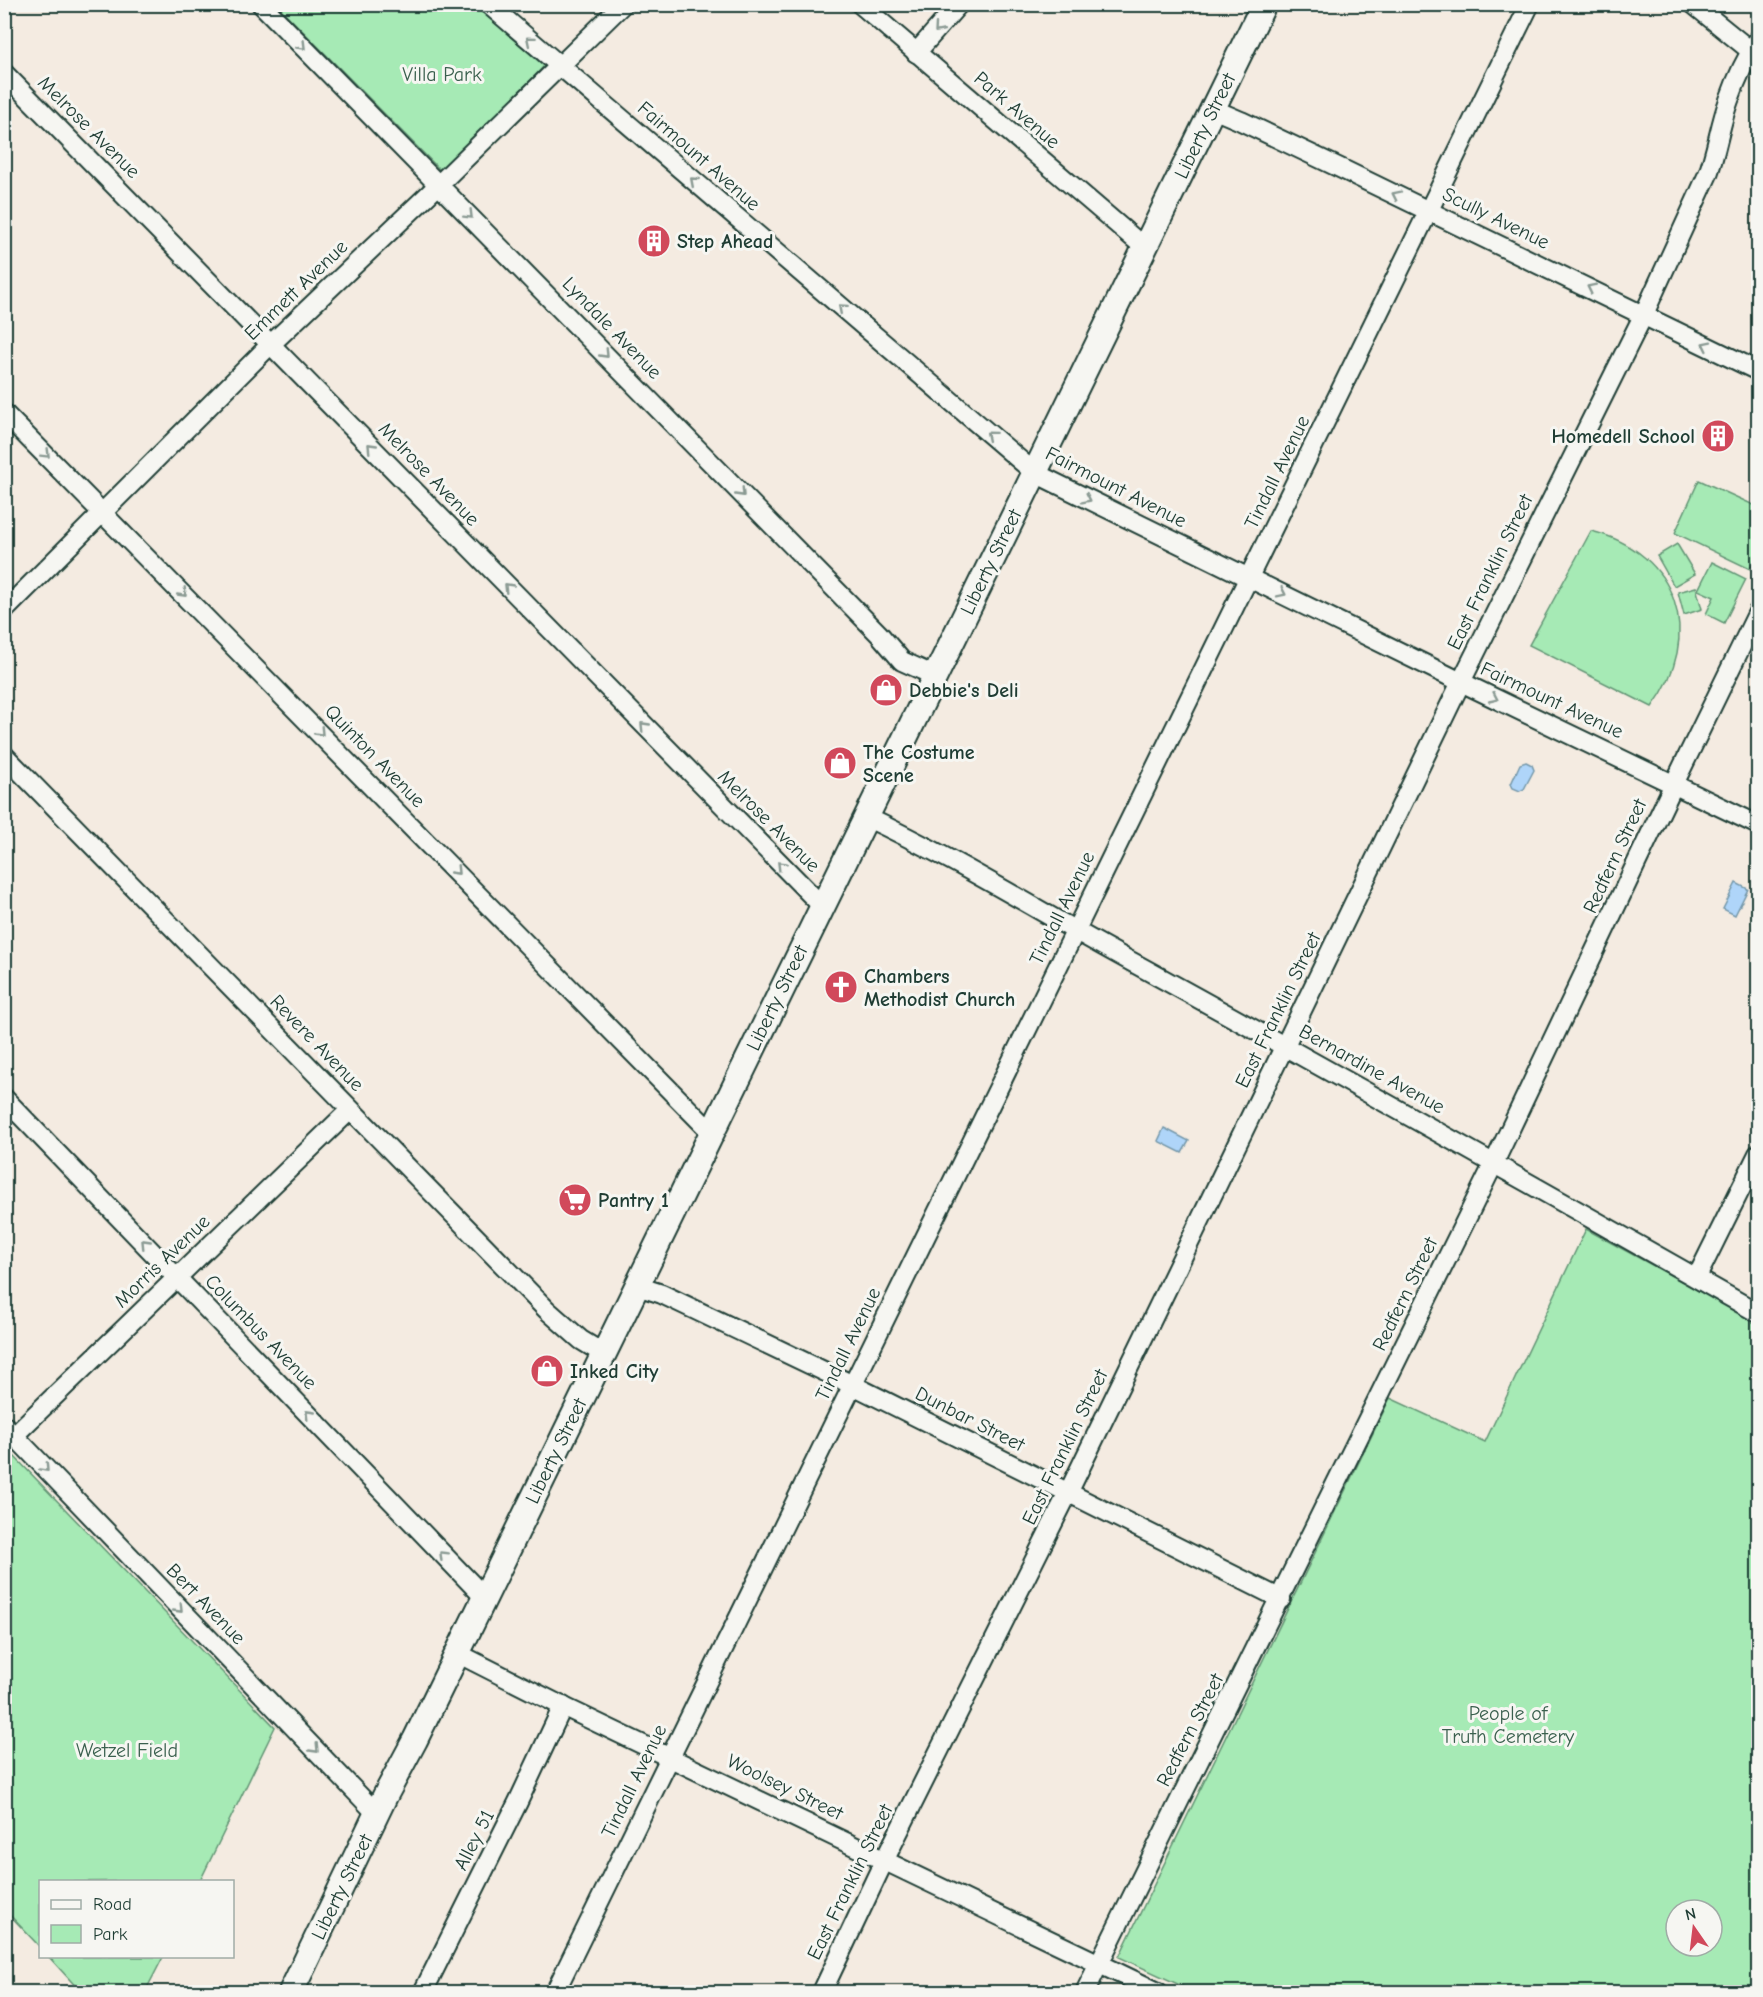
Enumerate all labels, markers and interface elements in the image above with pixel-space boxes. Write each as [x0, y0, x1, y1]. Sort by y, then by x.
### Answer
one-way arrow [934, 22, 945, 33]
one-way arrow [526, 37, 537, 48]
one-way arrow [294, 39, 305, 50]
park label: Villa Park [402, 63, 482, 86]
street label: Park Avenue [969, 67, 1065, 153]
street label: Liberty Street [1170, 68, 1241, 183]
street label: Melrose Avenue [33, 71, 145, 183]
street label: Fairmount Avenue [633, 97, 765, 215]
one-way arrow [690, 177, 701, 188]
street label: Scully Avenue [1439, 182, 1553, 254]
one-way arrow [1391, 191, 1402, 203]
one-way arrow [461, 207, 472, 218]
building icon: Step Ahead [636, 223, 672, 259]
place label: Step Ahead [677, 230, 773, 253]
street label: Emmett Avenue [240, 235, 352, 345]
street label: Lyndale Avenue [558, 272, 666, 384]
one-way arrow [1586, 284, 1597, 296]
one-way arrow [838, 305, 849, 316]
one-way arrow [1702, 340, 1713, 352]
one-way arrow [598, 346, 609, 357]
street label: Tindall Avenue [1240, 412, 1314, 532]
street label: Melrose Avenue [374, 417, 484, 531]
building icon: Homedell School [1700, 418, 1736, 454]
place label: Homedell School [1552, 425, 1695, 448]
one-way arrow [986, 431, 997, 442]
street label: Fairmount Avenue [1042, 442, 1190, 532]
one-way arrow [368, 444, 379, 455]
one-way arrow [38, 447, 49, 458]
one-way arrow [734, 486, 745, 497]
street label: East Franklin Street [1442, 489, 1538, 653]
one-way arrow [1080, 492, 1091, 504]
street label: Liberty Street [956, 504, 1027, 619]
one-way arrow [504, 583, 515, 594]
one-way arrow [176, 586, 187, 597]
one-way arrow [1275, 586, 1286, 597]
street label: Fairmount Avenue [1477, 657, 1627, 743]
shop icon: Debbie's Deli [868, 672, 904, 708]
place label: Debbie's Deli [909, 679, 1019, 702]
one-way arrow [1488, 690, 1499, 702]
street label: Quinton Avenue [320, 700, 430, 812]
one-way arrow [641, 722, 652, 733]
one-way arrow [312, 725, 323, 736]
place label: The Costume Scene [863, 741, 975, 787]
shop icon: The Costume Scene [822, 745, 858, 781]
street label: Melrose Avenue [713, 765, 825, 877]
street label: Redfern Street [1579, 794, 1652, 917]
street label: Tindall Avenue [1025, 848, 1099, 968]
one-way arrow [777, 861, 787, 872]
one-way arrow [449, 864, 460, 875]
street label: East Franklin Street [1230, 927, 1326, 1091]
street label: Liberty Street [742, 940, 813, 1055]
place label: Chambers Methodist Church [864, 965, 1015, 1011]
church icon: Chambers Methodist Church [823, 969, 859, 1005]
street label: Revere Avenue [265, 990, 369, 1096]
street label: Bernardine Avenue [1295, 1019, 1449, 1119]
supermarket icon: Pantry 1 [557, 1182, 593, 1218]
place label: Pantry 1 [598, 1189, 669, 1212]
street label: Morris Avenue [110, 1210, 214, 1312]
street label: Redfern Street [1368, 1232, 1443, 1354]
one-way arrow [141, 1240, 152, 1251]
street label: Columbus Avenue [200, 1270, 322, 1394]
street label: Tindall Avenue [811, 1284, 885, 1404]
shop icon: Inked City [529, 1353, 565, 1389]
place label: Inked City [570, 1360, 659, 1383]
street label: East Franklin Street [1017, 1364, 1113, 1528]
street label: Dunbar Street [911, 1382, 1030, 1457]
street label: Liberty Street [521, 1393, 592, 1508]
one-way arrow [305, 1411, 316, 1422]
one-way arrow [37, 1460, 48, 1471]
one-way arrow [440, 1552, 451, 1563]
street label: Bert Avenue [162, 1559, 250, 1649]
one-way arrow [172, 1602, 183, 1612]
street label: Redfern Street [1152, 1669, 1229, 1790]
park label: People of Truth Cemetery [1442, 1702, 1574, 1748]
street label: Tindall Avenue [597, 1721, 671, 1841]
park label: Wetzel Field [76, 1739, 178, 1762]
one-way arrow [307, 1741, 318, 1752]
street label: Woolsey Street [723, 1749, 848, 1826]
street label: East Franklin Street [802, 1799, 898, 1963]
street label: Alley 51 [449, 1806, 499, 1874]
street label: Liberty Street [307, 1829, 378, 1944]
legend [39, 1880, 234, 1958]
text: Road [93, 1894, 132, 1915]
north arrow [1664, 1898, 1724, 1958]
text: N [1683, 1904, 1698, 1924]
text: Park [93, 1924, 128, 1945]

